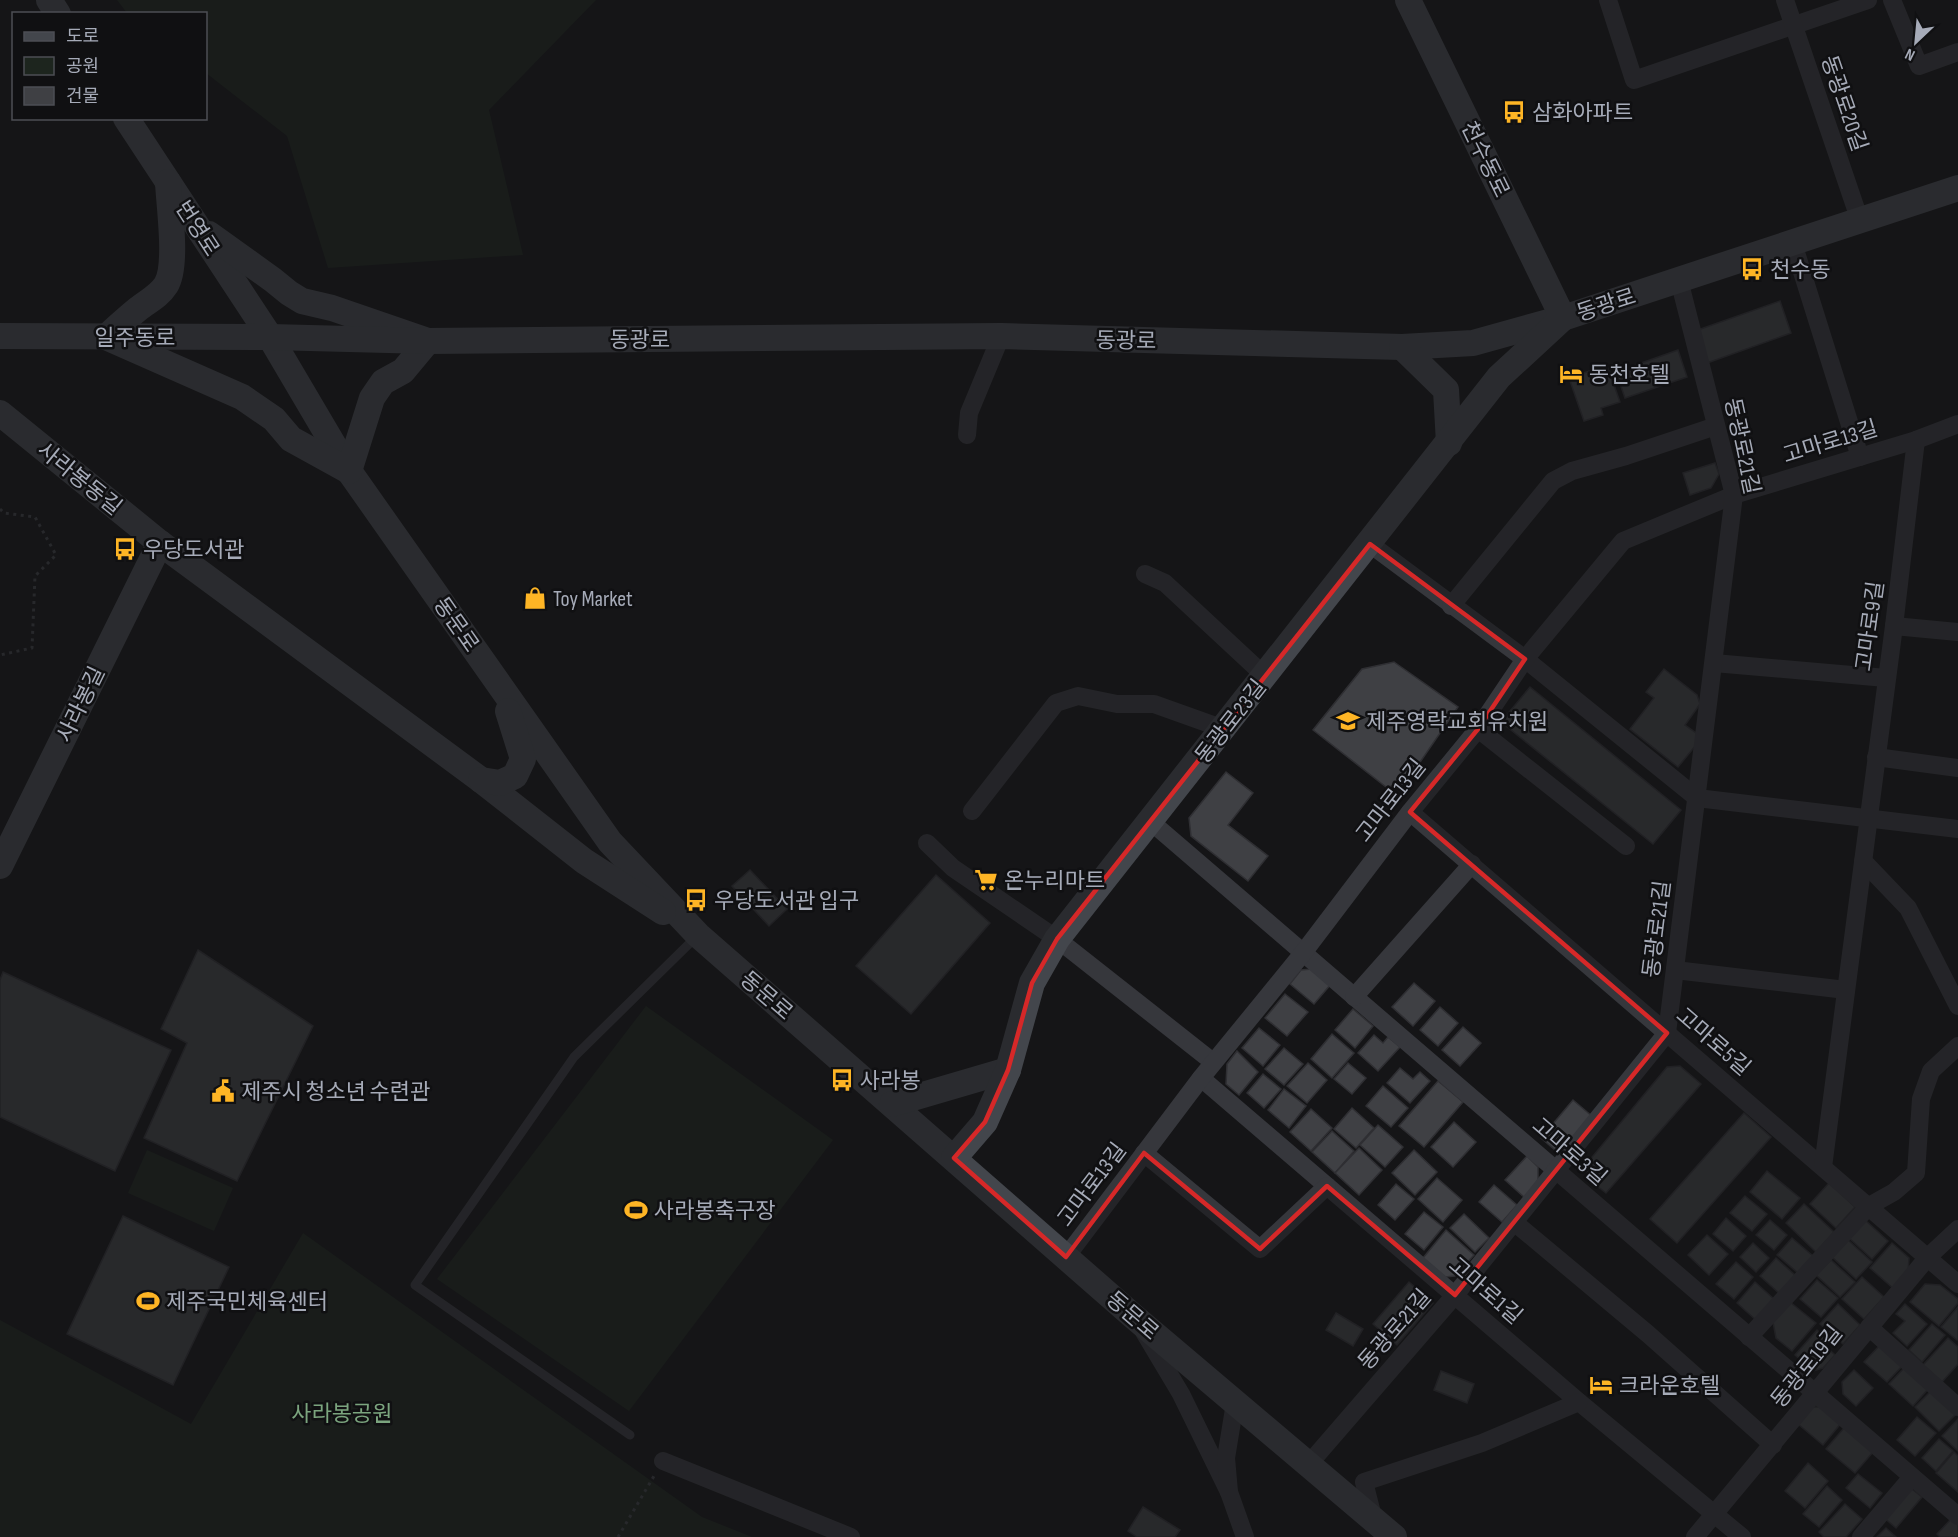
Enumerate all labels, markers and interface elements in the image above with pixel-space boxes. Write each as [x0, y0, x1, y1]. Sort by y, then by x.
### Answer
legend [12, 12, 207, 120]
north arrow [1886, 12, 1946, 72]
text: 도로 [66, 26, 99, 47]
text: N [1902, 44, 1918, 65]
street label: 동광로20길 [1815, 52, 1873, 155]
text: 공원 [66, 56, 99, 77]
text: 건물 [66, 86, 99, 107]
bus stop icon: 삼화아파트 [1501, 99, 1527, 125]
place label: 삼화아파트 [1532, 100, 1633, 127]
street label: 천수동로 [1455, 117, 1515, 202]
street label: 번영로 [169, 196, 225, 262]
bus stop icon: 천수동 [1739, 256, 1765, 282]
place label: 천수동 [1770, 257, 1831, 284]
street label: 동광로 [1573, 283, 1640, 328]
street label: 일주동로 [95, 325, 175, 352]
street label: 동광로 [610, 327, 670, 354]
street label: 동광로 [1095, 327, 1157, 356]
hotel icon: 동천호텔 [1558, 361, 1584, 387]
place label: 동천호텔 [1589, 362, 1670, 389]
street label: 동광로21길 [1718, 396, 1765, 497]
street label: 고마로13길 [1780, 415, 1881, 470]
street label: 사라봉동길 [31, 437, 127, 522]
bus stop icon: 우당도서관 [112, 536, 138, 562]
place label: 우당도서관 [143, 537, 244, 564]
street label: 고마로9길 [1851, 579, 1890, 673]
shop icon: Toy Market [522, 585, 548, 611]
place label: Toy Market [553, 586, 633, 613]
street label: 동문로 [427, 592, 484, 657]
street label: 사라봉길 [51, 662, 111, 747]
street label: 동광로23길 [1190, 674, 1272, 769]
school or university icon: 제주영락교회유치원 [1335, 708, 1361, 734]
place label: 제주영락교회유치원 [1366, 709, 1548, 736]
street label: 고마로13길 [1350, 754, 1432, 848]
supermarket icon: 온누리마트 [973, 867, 999, 893]
place label: 온누리마트 [1004, 868, 1105, 895]
street label: 동광로21길 [1638, 879, 1677, 979]
bus stop icon: 우당도서관 입구 [683, 887, 709, 913]
place label: 우당도서관 입구 [714, 888, 859, 915]
street label: 동문로 [734, 966, 798, 1026]
street label: 고마로5길 [1670, 1002, 1756, 1082]
bus stop icon: 사라봉 [829, 1067, 855, 1093]
place label: 사라봉 [860, 1068, 921, 1095]
public building icon: 제주시 청소년 수련관 [210, 1078, 236, 1104]
place label: 제주시 청소년 수련관 [241, 1079, 430, 1106]
street label: 고마로3길 [1526, 1112, 1612, 1192]
street label: 고마로13길 [1052, 1138, 1132, 1232]
sports icon: 사라봉축구장 [623, 1197, 649, 1223]
place label: 사라봉축구장 [654, 1198, 775, 1225]
street label: 고마로1길 [1443, 1252, 1527, 1330]
street label: 동광로21길 [1353, 1284, 1437, 1376]
street label: 동문로 [1100, 1286, 1164, 1346]
sports icon: 제주국민체육센터 [135, 1288, 161, 1314]
place label: 제주국민체육센터 [166, 1289, 328, 1316]
street label: 동광로19길 [1766, 1320, 1849, 1414]
hotel icon: 크라운호텔 [1588, 1372, 1614, 1398]
place label: 크라운호텔 [1619, 1373, 1720, 1400]
park label: 사라봉공원 [291, 1401, 393, 1428]

